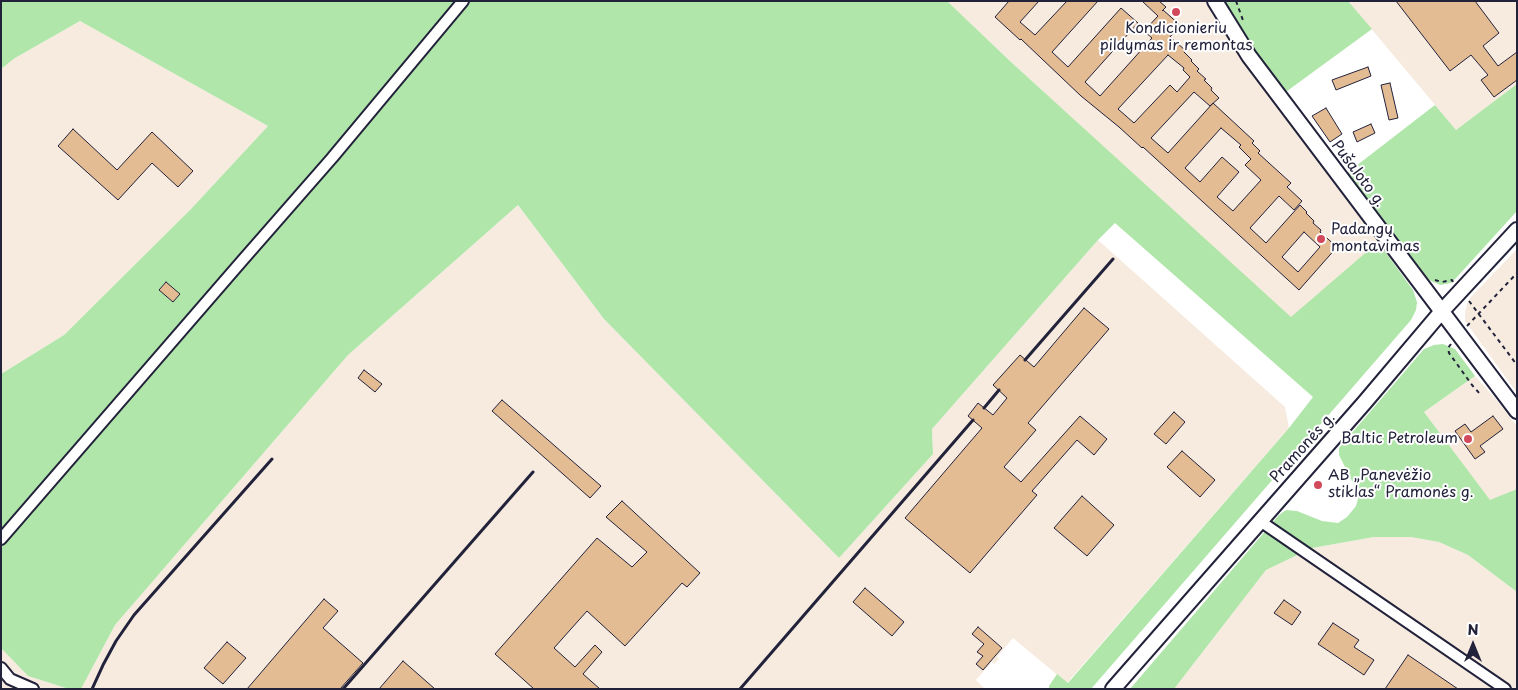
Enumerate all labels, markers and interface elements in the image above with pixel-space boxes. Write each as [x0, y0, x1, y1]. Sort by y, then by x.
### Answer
marker: Kondicionieriu pildymas ir remontas [1170, 6, 1182, 18]
place label: Kondicionieriu pildymas ir remontas [1100, 20, 1252, 55]
street label: Pušaloto g. [1327, 137, 1389, 211]
place label: Padangų montavimas [1331, 221, 1419, 256]
marker: Padangų montavimas [1315, 233, 1327, 245]
street label: Pramonės g. [1267, 409, 1339, 487]
place label: Baltic Petroleum [1341, 430, 1458, 448]
marker: Baltic Petroleum [1462, 433, 1474, 445]
place label: AB „Panevėžio stiklas“ Pramonės g. [1328, 467, 1474, 502]
marker: AB „Panevėžio stiklas“ Pramonės g. [1312, 479, 1324, 491]
text: N [1467, 619, 1479, 640]
north arrow [1448, 620, 1498, 670]

